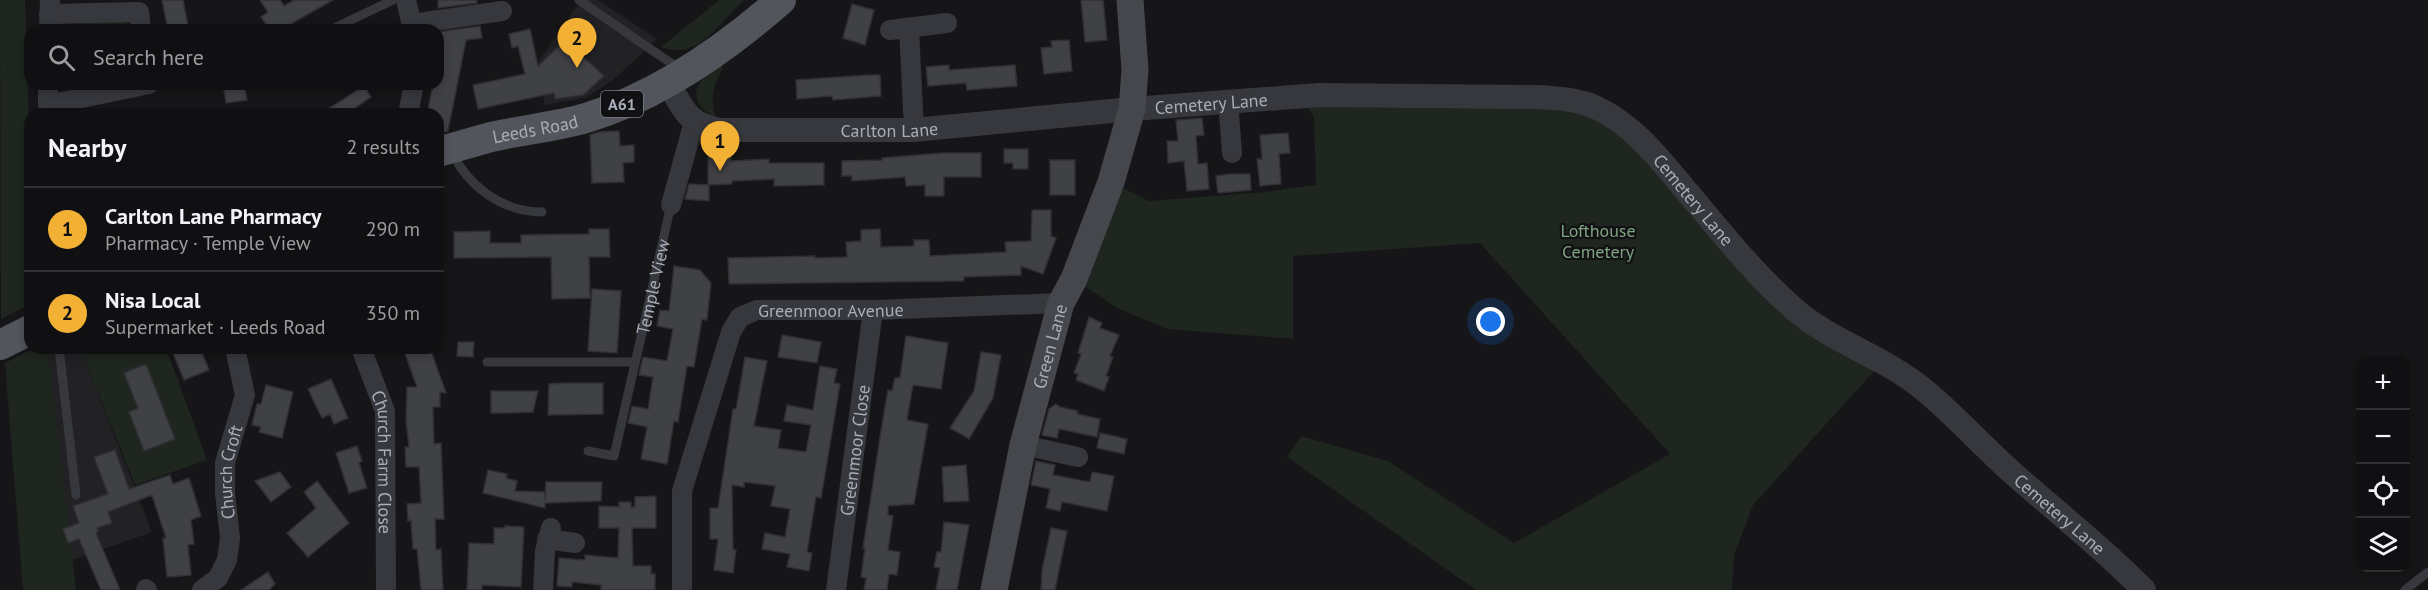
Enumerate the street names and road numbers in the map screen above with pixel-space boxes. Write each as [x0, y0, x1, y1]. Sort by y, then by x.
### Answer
street label: Cemetery Lane [1154, 87, 1268, 119]
road number: A61 [601, 91, 643, 117]
street label: Leeds Road [490, 109, 580, 148]
street label: Carlton Lane [841, 116, 939, 142]
street label: Cemetery Lane [1649, 149, 1739, 250]
street label: Temple View [630, 236, 675, 337]
street label: Greenmoor Avenue [758, 297, 904, 322]
street label: Green Lane [1027, 301, 1072, 391]
street label: Greenmoor Close [834, 383, 875, 517]
street label: Church Farm Close [367, 387, 397, 534]
street label: Church Croft [213, 422, 247, 521]
street label: Cemetery Lane [2010, 468, 2110, 560]

